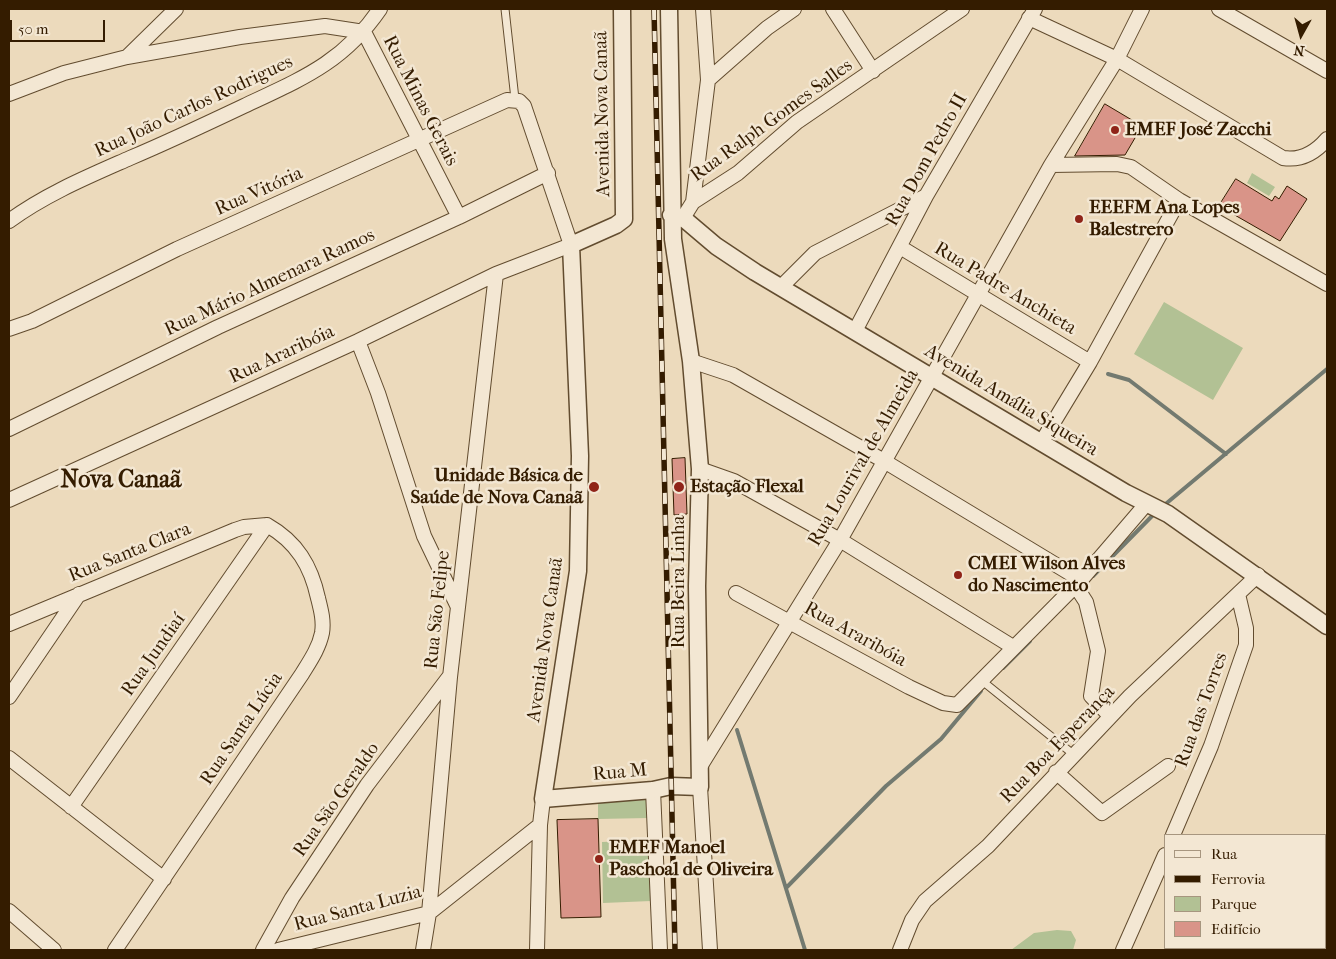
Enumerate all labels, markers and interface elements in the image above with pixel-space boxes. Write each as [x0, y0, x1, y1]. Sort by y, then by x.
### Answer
scale bar [12, 10, 108, 42]
north arrow [1276, 10, 1326, 60]
text: 50 m [18, 20, 48, 38]
street label: Avenida Nova Canaã [590, 31, 616, 197]
street label: Rua Minas Gerais [377, 32, 463, 170]
text: N [1293, 41, 1305, 59]
street label: Rua João Carlos Rodrigues [91, 51, 297, 163]
street label: Rua Ralph Gomes Salles [687, 55, 857, 187]
street label: Rua Dom Pedro II [881, 90, 973, 230]
place label: EMEF José Zacchi [1125, 119, 1271, 141]
marker: EMEF José Zacchi [1109, 124, 1121, 136]
street label: Rua Vitória [212, 163, 306, 221]
place label: EEEFM Ana Lopes Balestrero [1089, 197, 1240, 241]
marker: EEEFM Ana Lopes Balestrero [1073, 213, 1085, 225]
street label: Rua Mário Almenara Ramos [161, 224, 379, 342]
street label: Rua Padre Anchieta [930, 238, 1080, 340]
street label: Rua Araribóia [226, 321, 338, 389]
street label: Avenida Amália Siqueira [920, 340, 1102, 462]
street label: Rua Lourival de Almeida [804, 365, 924, 551]
place label: Unidade Básica de Saúde de Nova Canaã [410, 465, 583, 509]
district label: Nova Canaã [61, 467, 181, 495]
place label: Estação Flexal [690, 476, 804, 498]
marker: Unidade Básica de Saúde de Nova Canaã [587, 480, 601, 494]
marker: Estação Flexal [672, 480, 686, 494]
street label: Rua Beira Linha [668, 516, 690, 648]
street label: Rua Santa Clara [65, 518, 195, 588]
street label: Rua São Felipe [420, 549, 456, 671]
place label: CMEI Wilson Alves do Nascimento [968, 553, 1125, 597]
street label: Avenida Nova Canaã [523, 556, 569, 724]
marker: CMEI Wilson Alves do Nascimento [952, 569, 964, 581]
street label: Rua Araribóia [800, 597, 910, 673]
street label: Rua Jundiaí [117, 609, 191, 701]
street label: Rua das Torres [1171, 650, 1233, 770]
street label: Rua Santa Lúcia [196, 668, 288, 790]
street label: Rua Boa Esperança [996, 681, 1120, 809]
street label: Rua São Geraldo [289, 738, 385, 862]
street label: Rua M [592, 759, 648, 787]
legend [1164, 834, 1326, 949]
place label: EMEF Manoel Paschoal de Oliveira [609, 837, 773, 881]
text: Rua [1211, 845, 1237, 863]
marker: EMEF Manoel Paschoal de Oliveira [593, 853, 605, 865]
text: Ferrovia [1211, 870, 1265, 888]
street label: Rua Santa Luzia [292, 881, 424, 937]
text: Parque [1211, 895, 1257, 913]
text: Edifício [1211, 920, 1261, 938]

